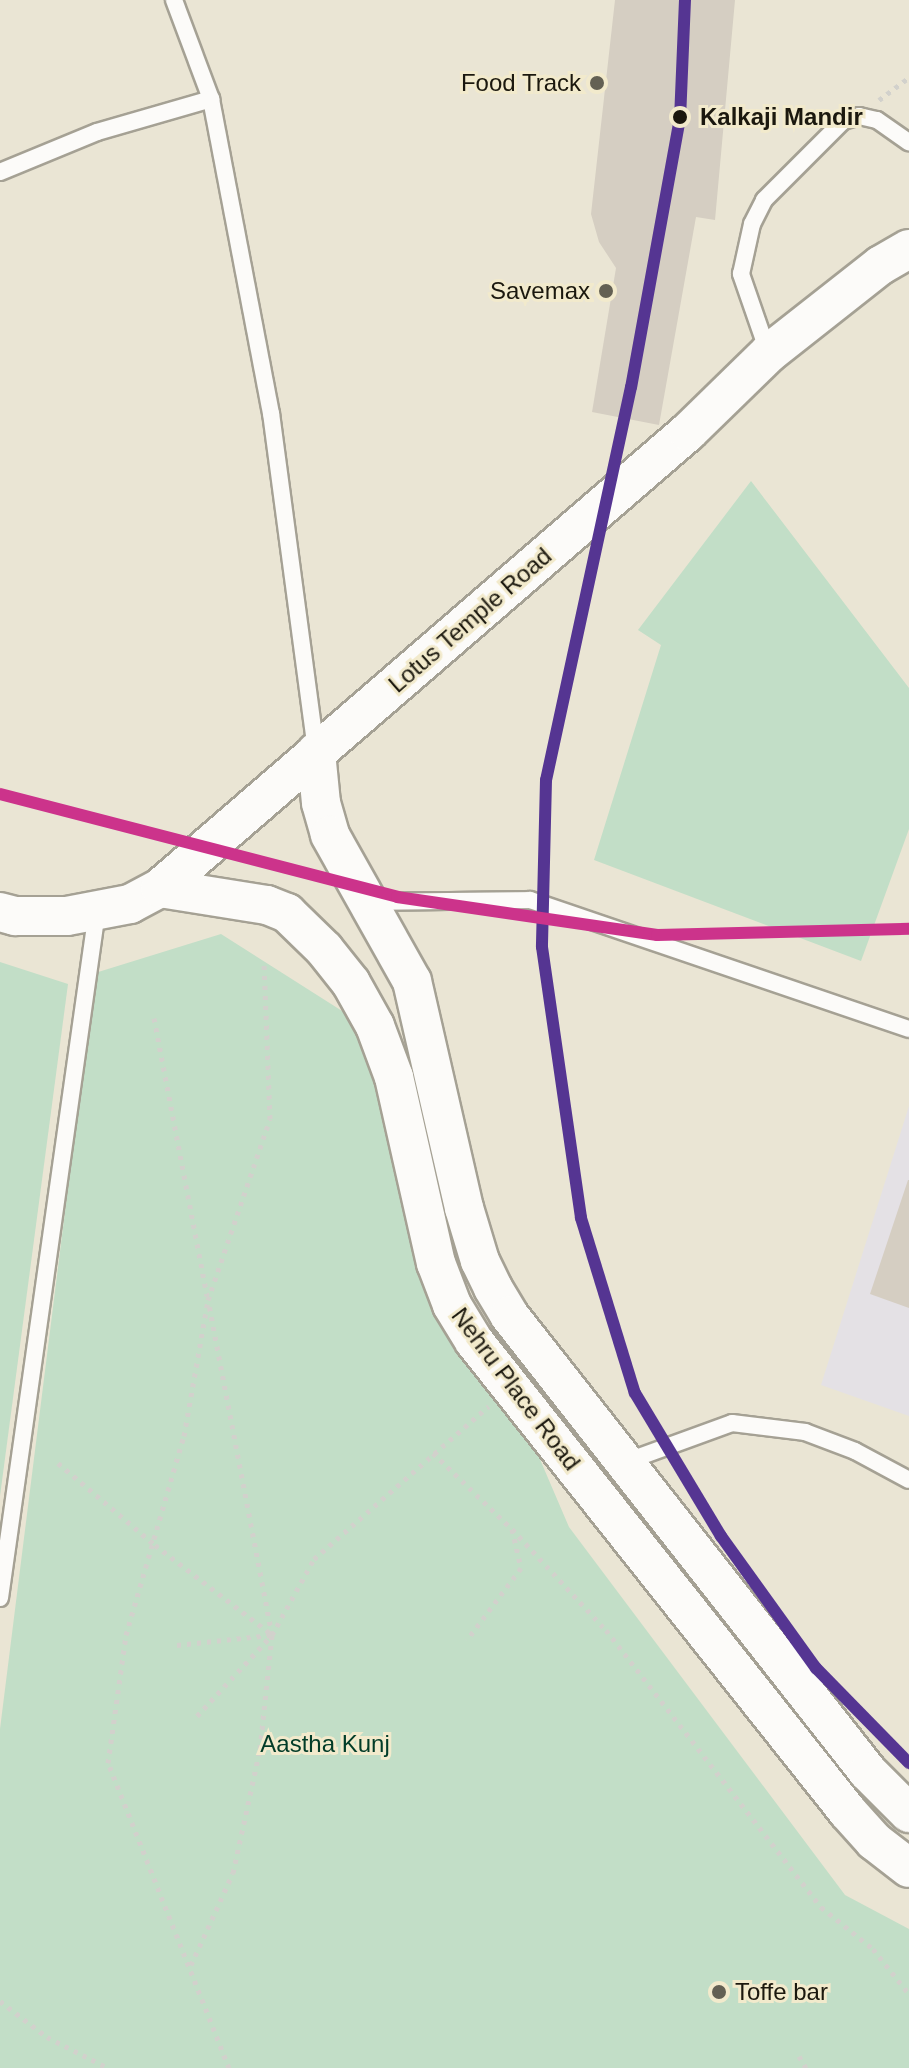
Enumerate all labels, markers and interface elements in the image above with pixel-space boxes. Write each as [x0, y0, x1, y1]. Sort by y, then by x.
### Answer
place label: Food Track [461, 69, 581, 97]
marker: Food Track [588, 74, 606, 92]
place label: Kalkaji Mandir [700, 103, 863, 131]
marker: Kalkaji Mandir [667, 104, 693, 130]
place label: Savemax [490, 277, 590, 305]
marker: Savemax [597, 282, 615, 300]
street label: Lotus Temple Road [383, 541, 557, 699]
street label: Nehru Place Road [445, 1302, 587, 1476]
park label: Aastha Kunj [260, 1730, 390, 1758]
place label: Toffe bar [735, 1978, 828, 2006]
marker: Toffe bar [710, 1983, 728, 2001]

